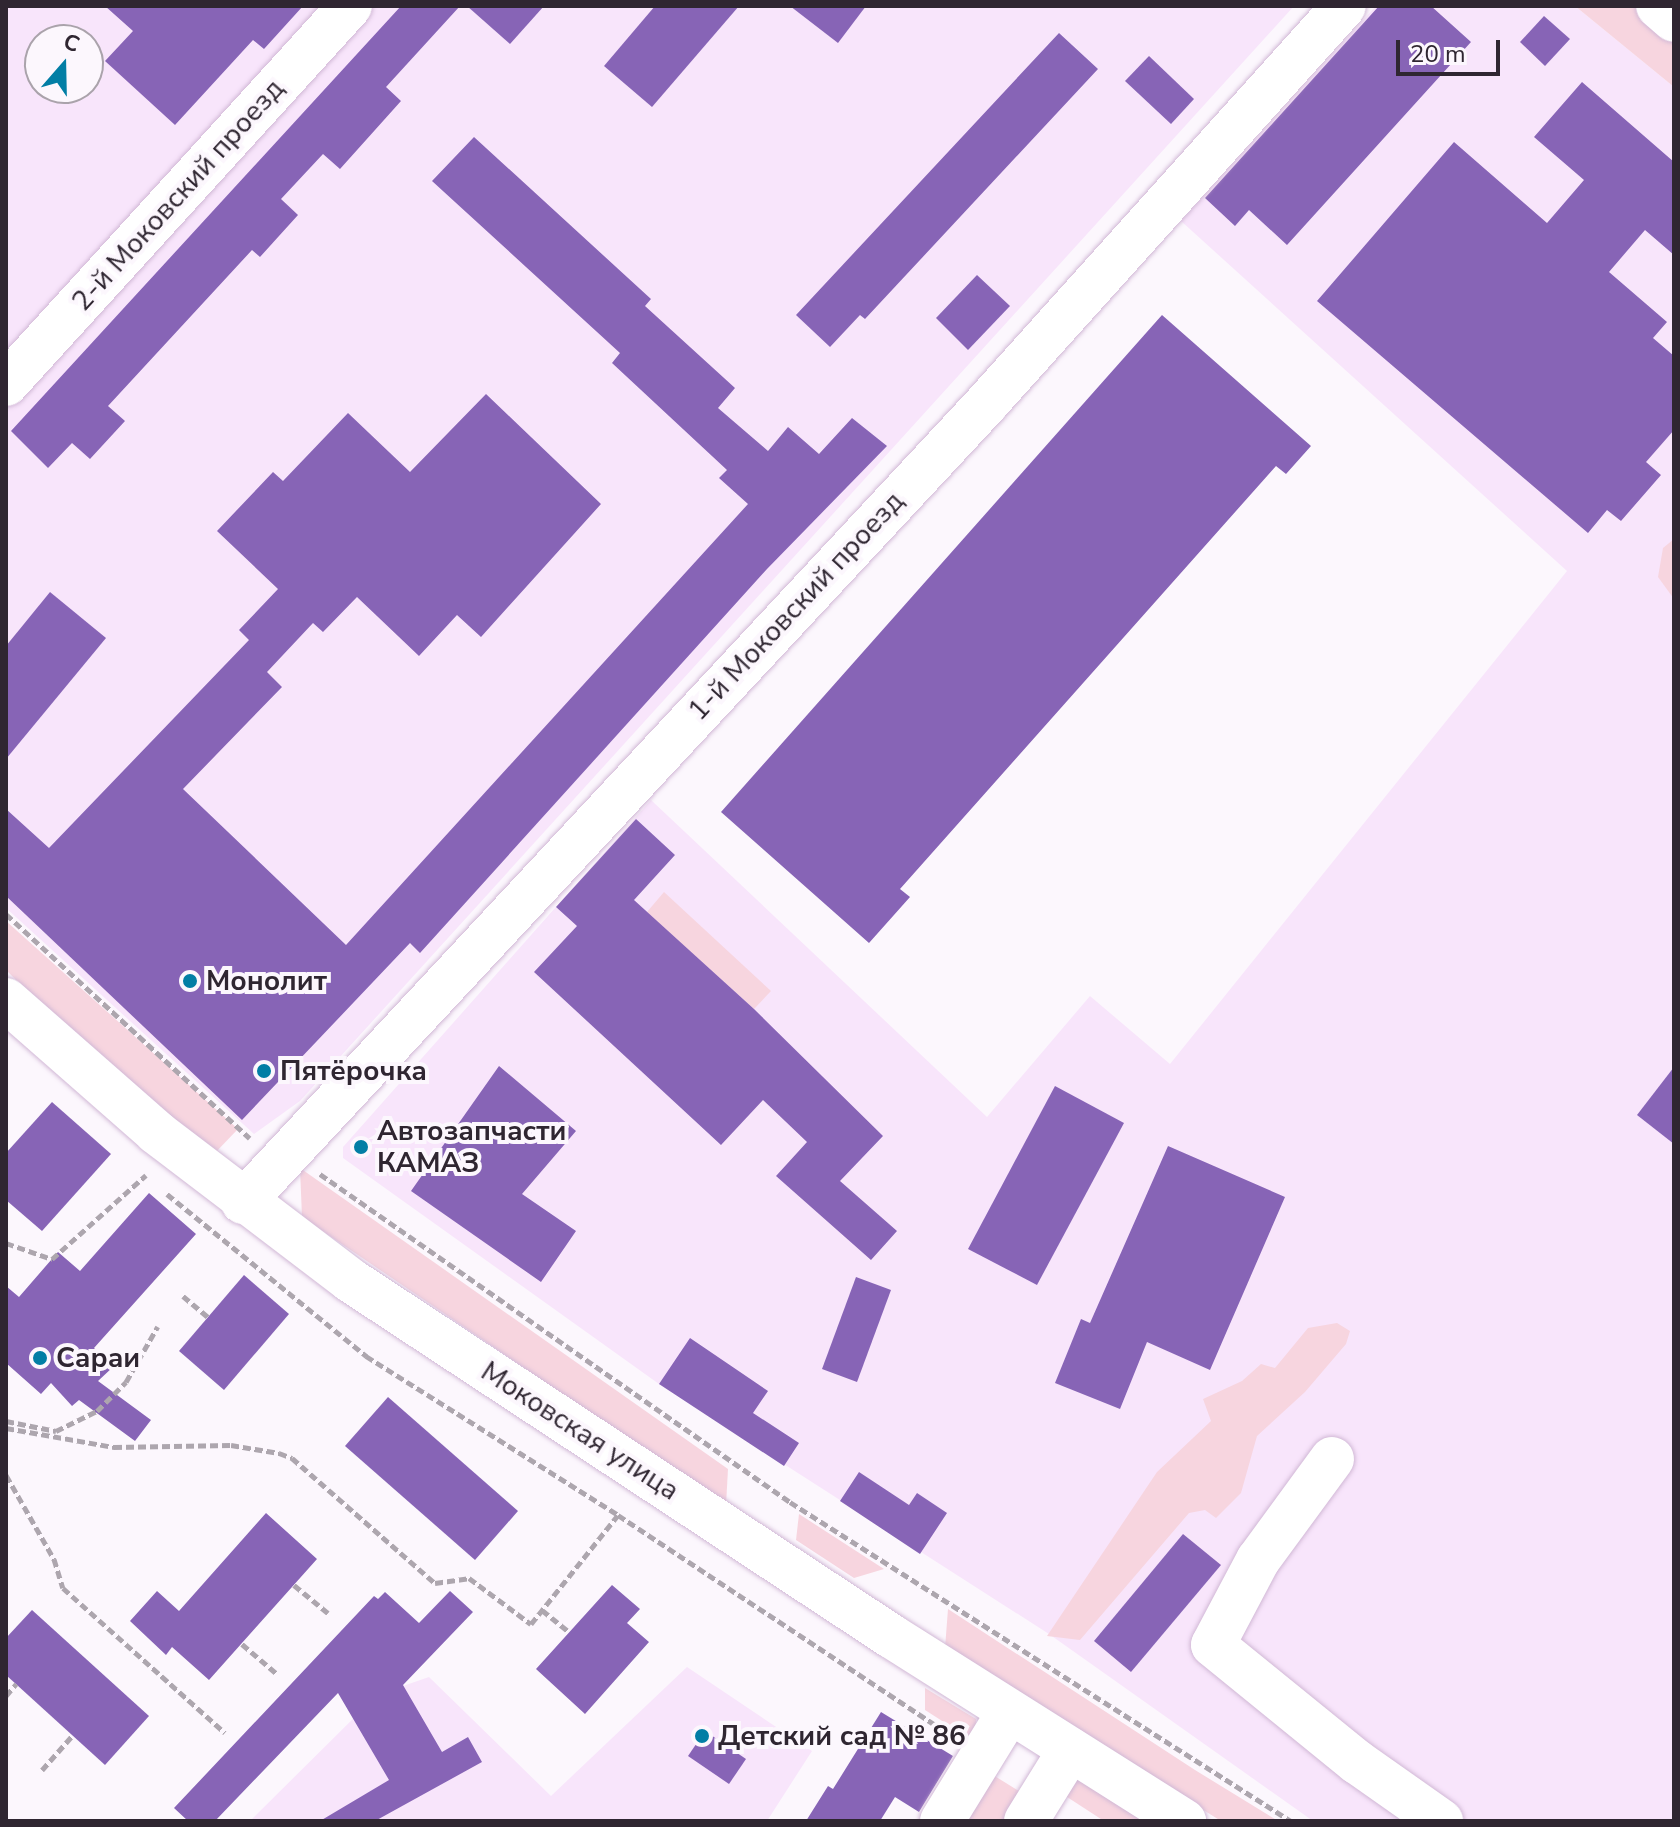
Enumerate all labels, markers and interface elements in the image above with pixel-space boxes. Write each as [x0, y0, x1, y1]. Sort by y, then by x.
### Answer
north arrow [24, 24, 104, 104]
scale bar [1400, 24, 1504, 74]
text: С [59, 27, 84, 60]
text: 20 m [1410, 38, 1466, 70]
street label: 2-й Моковский проезд [65, 72, 291, 318]
street label: 1-й Моковский проезд [681, 485, 911, 727]
place label: Монолит [206, 964, 327, 998]
marker: Монолит [181, 972, 199, 990]
place label: Пятёрочка [280, 1054, 427, 1088]
marker: Пятёрочка [255, 1062, 273, 1080]
place label: Автозапчасти КАМАЗ [377, 1114, 566, 1180]
marker: Автозапчасти КАМАЗ [352, 1138, 370, 1156]
place label: Сараи [56, 1341, 140, 1375]
marker: Сараи [31, 1349, 49, 1367]
street label: Моковская улица [475, 1355, 685, 1507]
place label: Детский сад № 86 [718, 1719, 966, 1753]
marker: Детский сад № 86 [693, 1727, 711, 1745]

